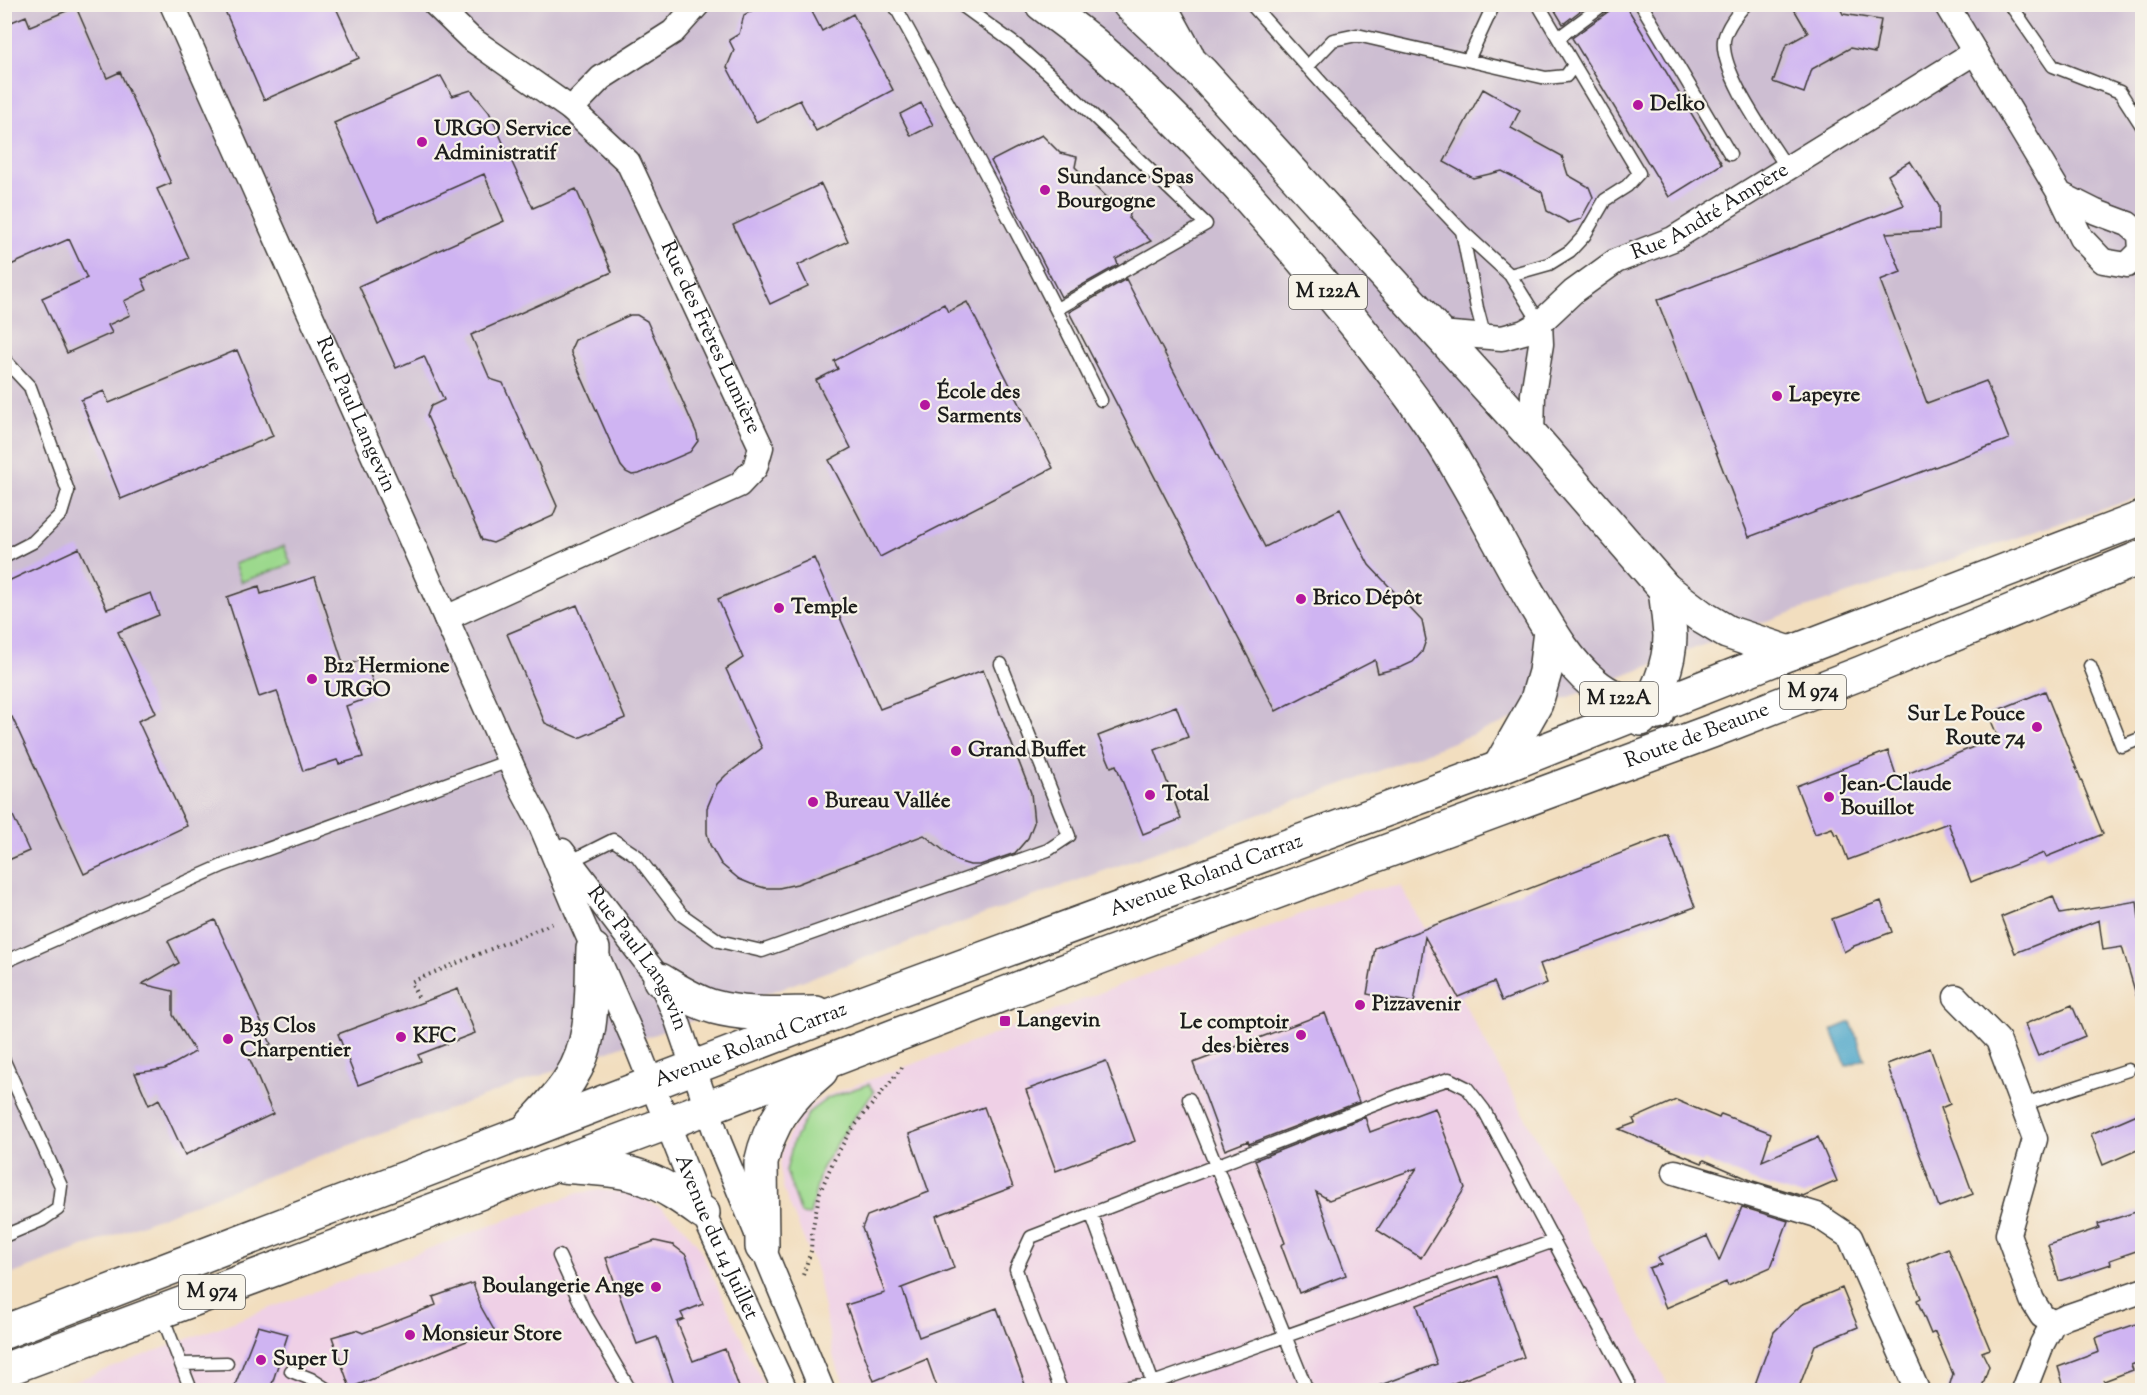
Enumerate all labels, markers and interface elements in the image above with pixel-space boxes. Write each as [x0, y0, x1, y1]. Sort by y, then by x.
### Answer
place label: Delko [1650, 90, 1705, 120]
marker: Delko [1631, 98, 1645, 112]
place label: URGO Service Administratif [434, 115, 572, 169]
marker: URGO Service Administratif [415, 135, 429, 149]
street label: Rue André Ampère [1627, 156, 1795, 269]
place label: Sundance Spas Bourgogne [1057, 163, 1193, 217]
marker: Sundance Spas Bourgogne [1038, 183, 1052, 197]
street label: Rue des Frères Lumière [652, 236, 768, 439]
road number: M 122A [1289, 275, 1367, 309]
street label: Rue Paul Langevin [307, 332, 403, 498]
place label: École des Sarments [937, 378, 1021, 432]
place label: Lapeyre [1789, 381, 1861, 411]
marker: Lapeyre [1770, 389, 1784, 403]
marker: École des Sarments [918, 398, 932, 412]
place label: Brico Dépôt [1313, 584, 1423, 614]
marker: Brico Dépôt [1294, 592, 1308, 606]
place label: Temple [791, 593, 858, 623]
marker: Temple [772, 601, 786, 615]
place label: B12 Hermione URGO [324, 652, 450, 706]
marker: B12 Hermione URGO [305, 672, 319, 686]
road number: M 974 [1780, 675, 1846, 709]
road number: M 122A [1580, 682, 1658, 716]
street label: Route de Beaune [1621, 695, 1774, 777]
place label: Sur Le Pouce Route 74 [1907, 700, 2025, 754]
marker: Sur Le Pouce Route 74 [2030, 720, 2044, 734]
place label: Grand Buffet [968, 736, 1087, 766]
marker: Grand Buffet [949, 744, 963, 758]
place label: Jean-Claude Bouillot [1839, 770, 1952, 824]
place label: Total [1162, 780, 1209, 810]
place label: Bureau Vallée [825, 787, 951, 817]
marker: Total [1143, 788, 1157, 802]
marker: Jean-Claude Bouillot [1822, 790, 1836, 804]
marker: Bureau Vallée [806, 795, 820, 809]
street label: Avenue Roland Carraz [1106, 827, 1307, 925]
street label: Rue Paul Langevin [579, 880, 695, 1035]
place label: Pizzavenir [1372, 990, 1461, 1020]
street label: Avenue Roland Carraz [650, 995, 852, 1096]
marker: Pizzavenir [1353, 998, 1367, 1012]
place label: Langevin [1017, 1006, 1101, 1036]
place label: Le comptoir des bières [1180, 1008, 1289, 1062]
place label: B35 Clos Charpentier [240, 1012, 351, 1066]
marker: Langevin [998, 1014, 1012, 1028]
place label: KFC [413, 1022, 457, 1052]
marker: Le comptoir des bières [1294, 1028, 1308, 1042]
marker: KFC [394, 1030, 408, 1044]
marker: B35 Clos Charpentier [221, 1032, 235, 1046]
street label: Avenue du 14 Juillet [666, 1150, 765, 1325]
place label: Boulangerie Ange [482, 1272, 644, 1302]
road number: M 974 [179, 1275, 245, 1309]
marker: Boulangerie Ange [649, 1280, 663, 1294]
place label: Monsieur Store [422, 1320, 562, 1350]
marker: Monsieur Store [403, 1328, 417, 1342]
place label: Super U [273, 1345, 349, 1375]
marker: Super U [254, 1353, 268, 1367]

